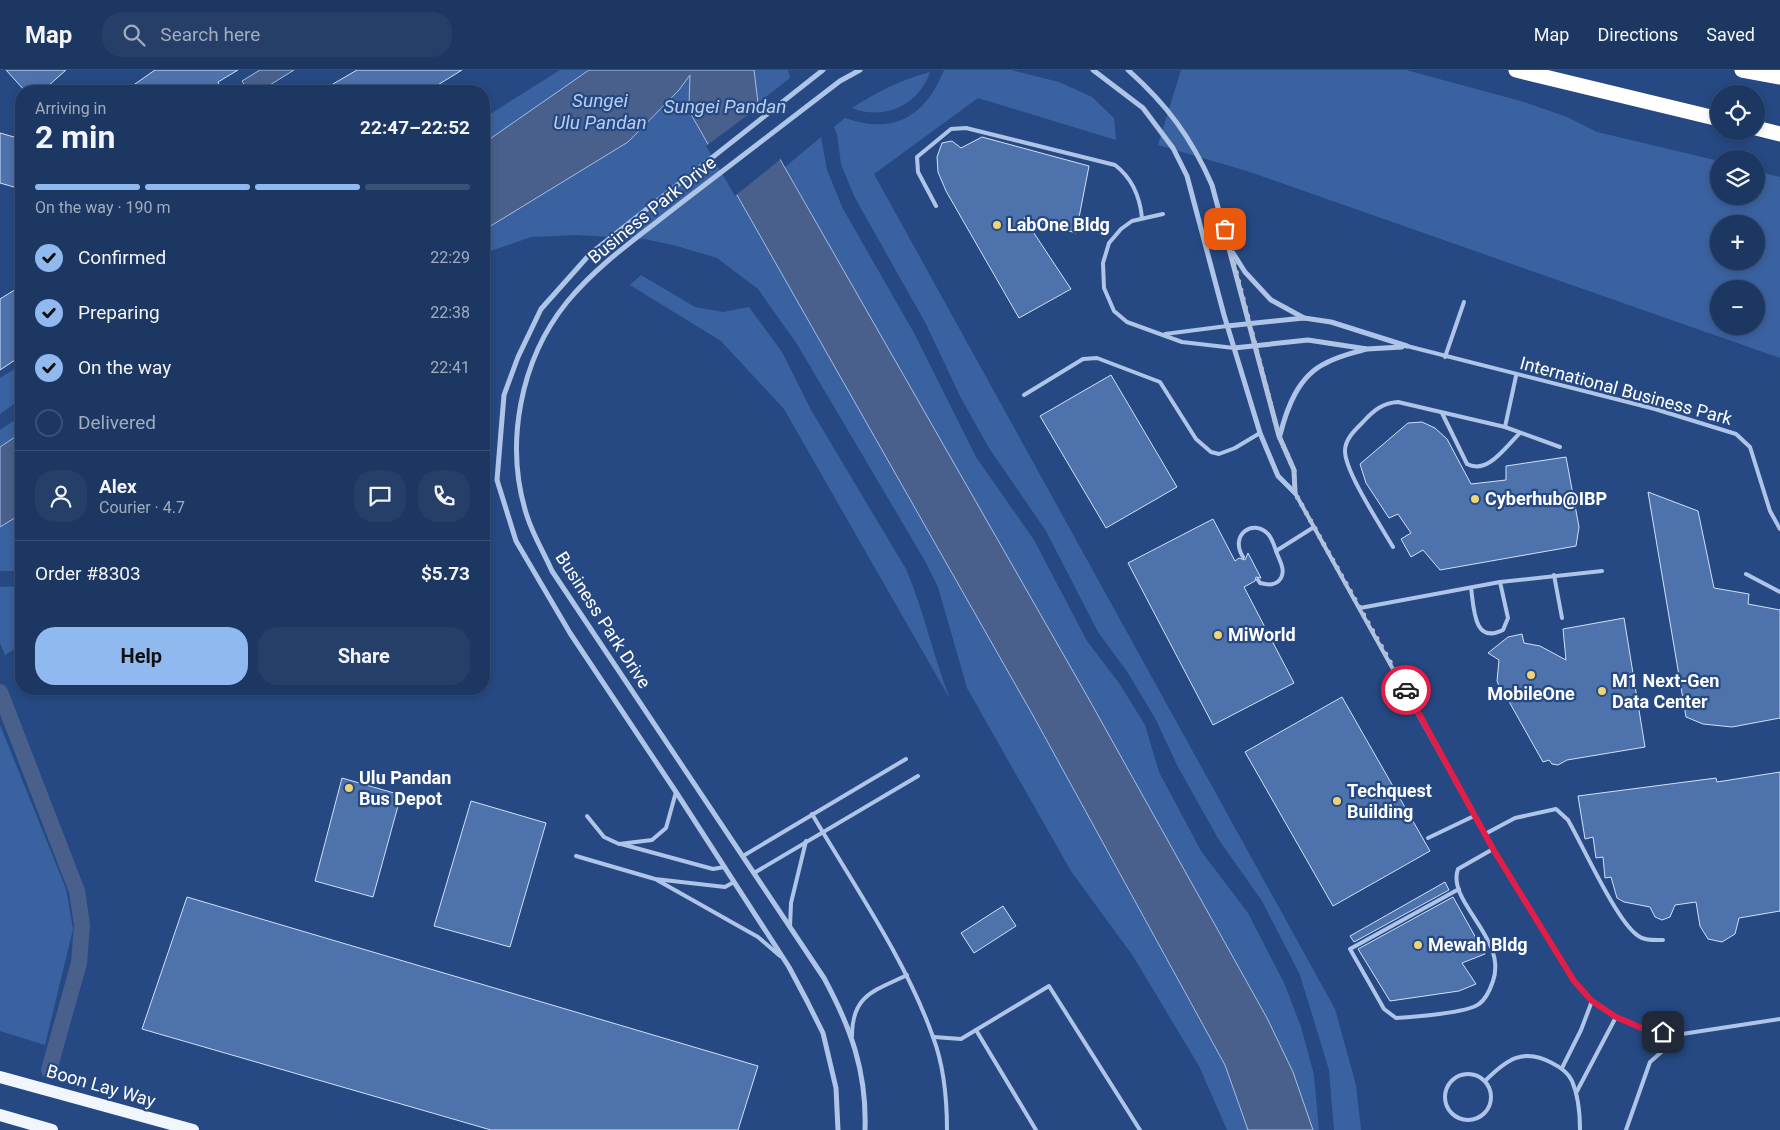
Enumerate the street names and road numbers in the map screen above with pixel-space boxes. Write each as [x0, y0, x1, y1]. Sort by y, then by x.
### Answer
street label: Business Park Drive [583, 152, 720, 268]
street label: International Business Park [1518, 352, 1735, 429]
street label: Business Park Drive [551, 548, 655, 692]
street label: Boon Lay Way [44, 1060, 158, 1111]

